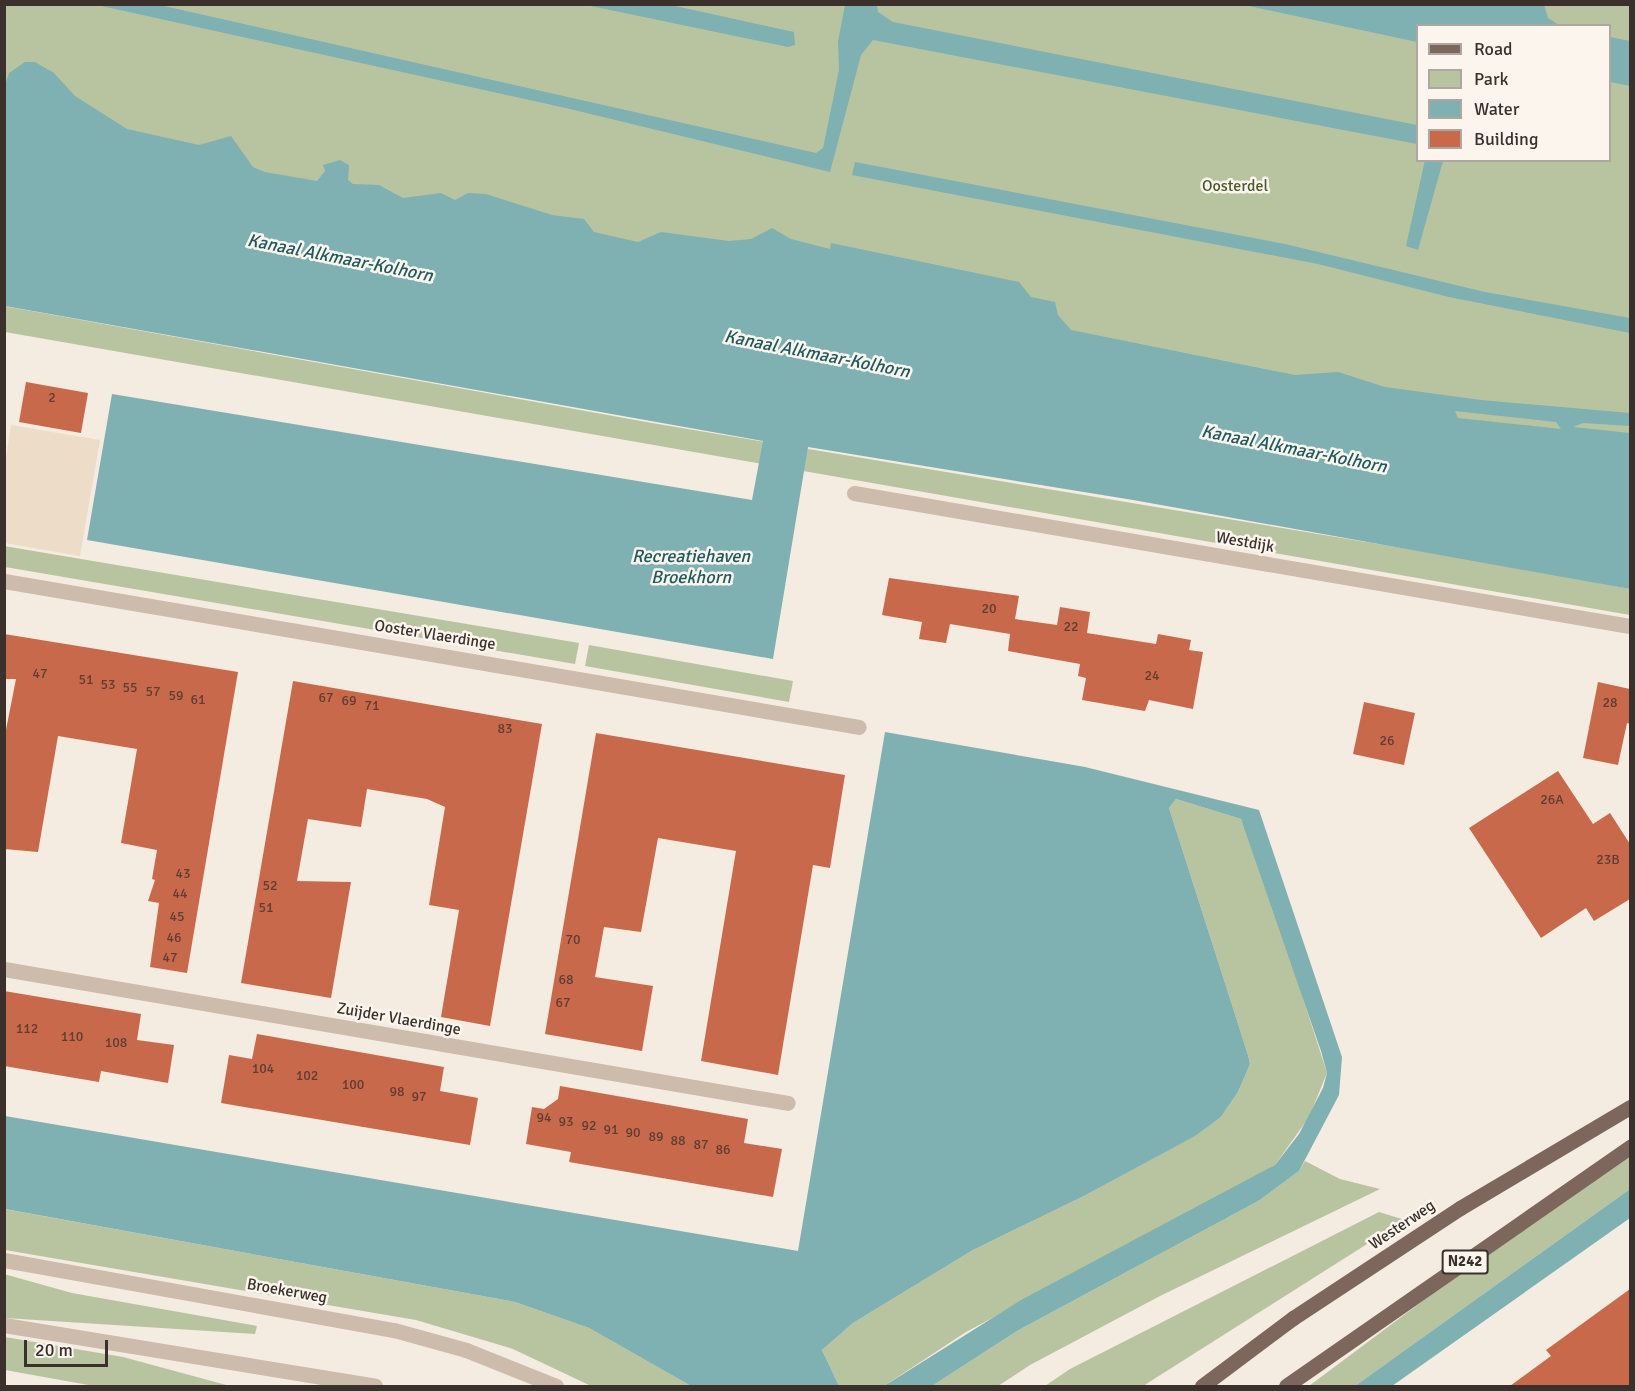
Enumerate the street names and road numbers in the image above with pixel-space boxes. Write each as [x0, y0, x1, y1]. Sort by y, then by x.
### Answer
street label: Westdijk [1214, 527, 1276, 557]
street label: Ooster Vlaerdinge [373, 616, 497, 654]
street label: Zuijder Vlaerdinge [335, 999, 463, 1039]
street label: Westerweg [1365, 1196, 1439, 1254]
road number: N242 [1441, 1250, 1489, 1274]
street label: Broekerweg [245, 1275, 329, 1307]

